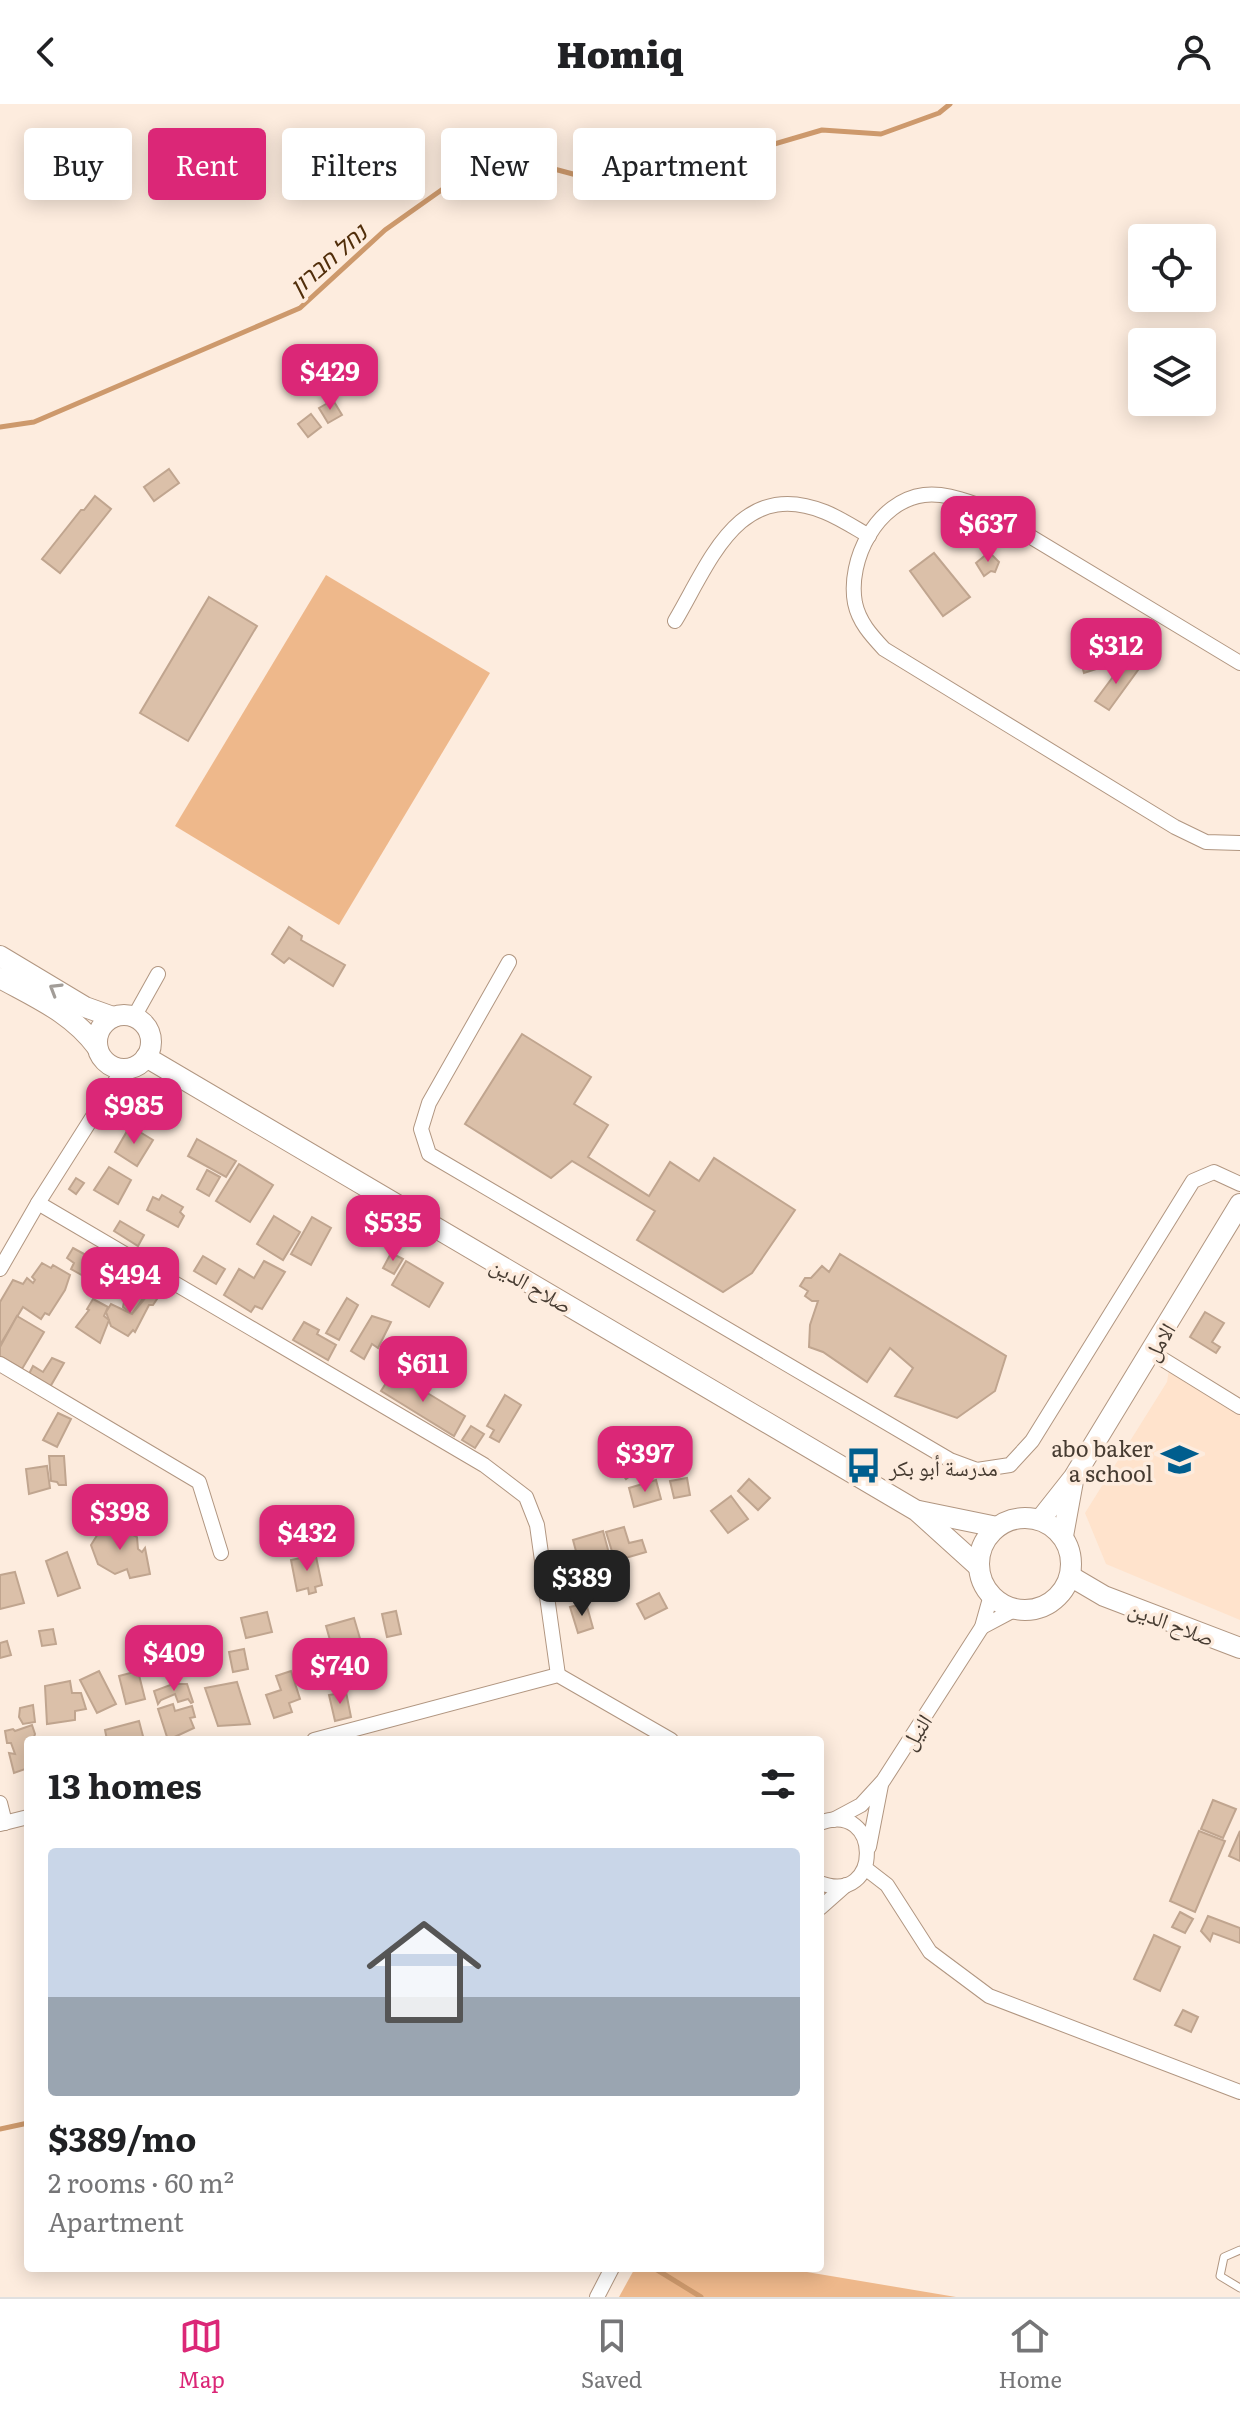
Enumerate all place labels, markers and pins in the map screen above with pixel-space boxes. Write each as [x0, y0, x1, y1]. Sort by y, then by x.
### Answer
pin: $429 [283, 344, 377, 412]
pin: $637 [941, 496, 1035, 564]
pin: $312 [1069, 618, 1163, 686]
pin: $985 [87, 1078, 181, 1146]
pin: $535 [346, 1195, 440, 1263]
pin: $494 [83, 1247, 177, 1315]
pin: $611 [376, 1336, 470, 1404]
pin: $397 [598, 1426, 692, 1494]
place label: abo baker a school [1051, 1431, 1154, 1489]
school or university icon: abo baker a school [1160, 1441, 1198, 1479]
bus stop icon: مدرسة أبو بكر [844, 1447, 882, 1485]
place label: مدرسة أبو بكر [888, 1450, 998, 1483]
pin: $398 [73, 1484, 167, 1552]
pin: $432 [260, 1505, 354, 1573]
pin: $389 [535, 1550, 629, 1618]
pin: $409 [127, 1625, 221, 1693]
pin: $740 [293, 1638, 387, 1706]

